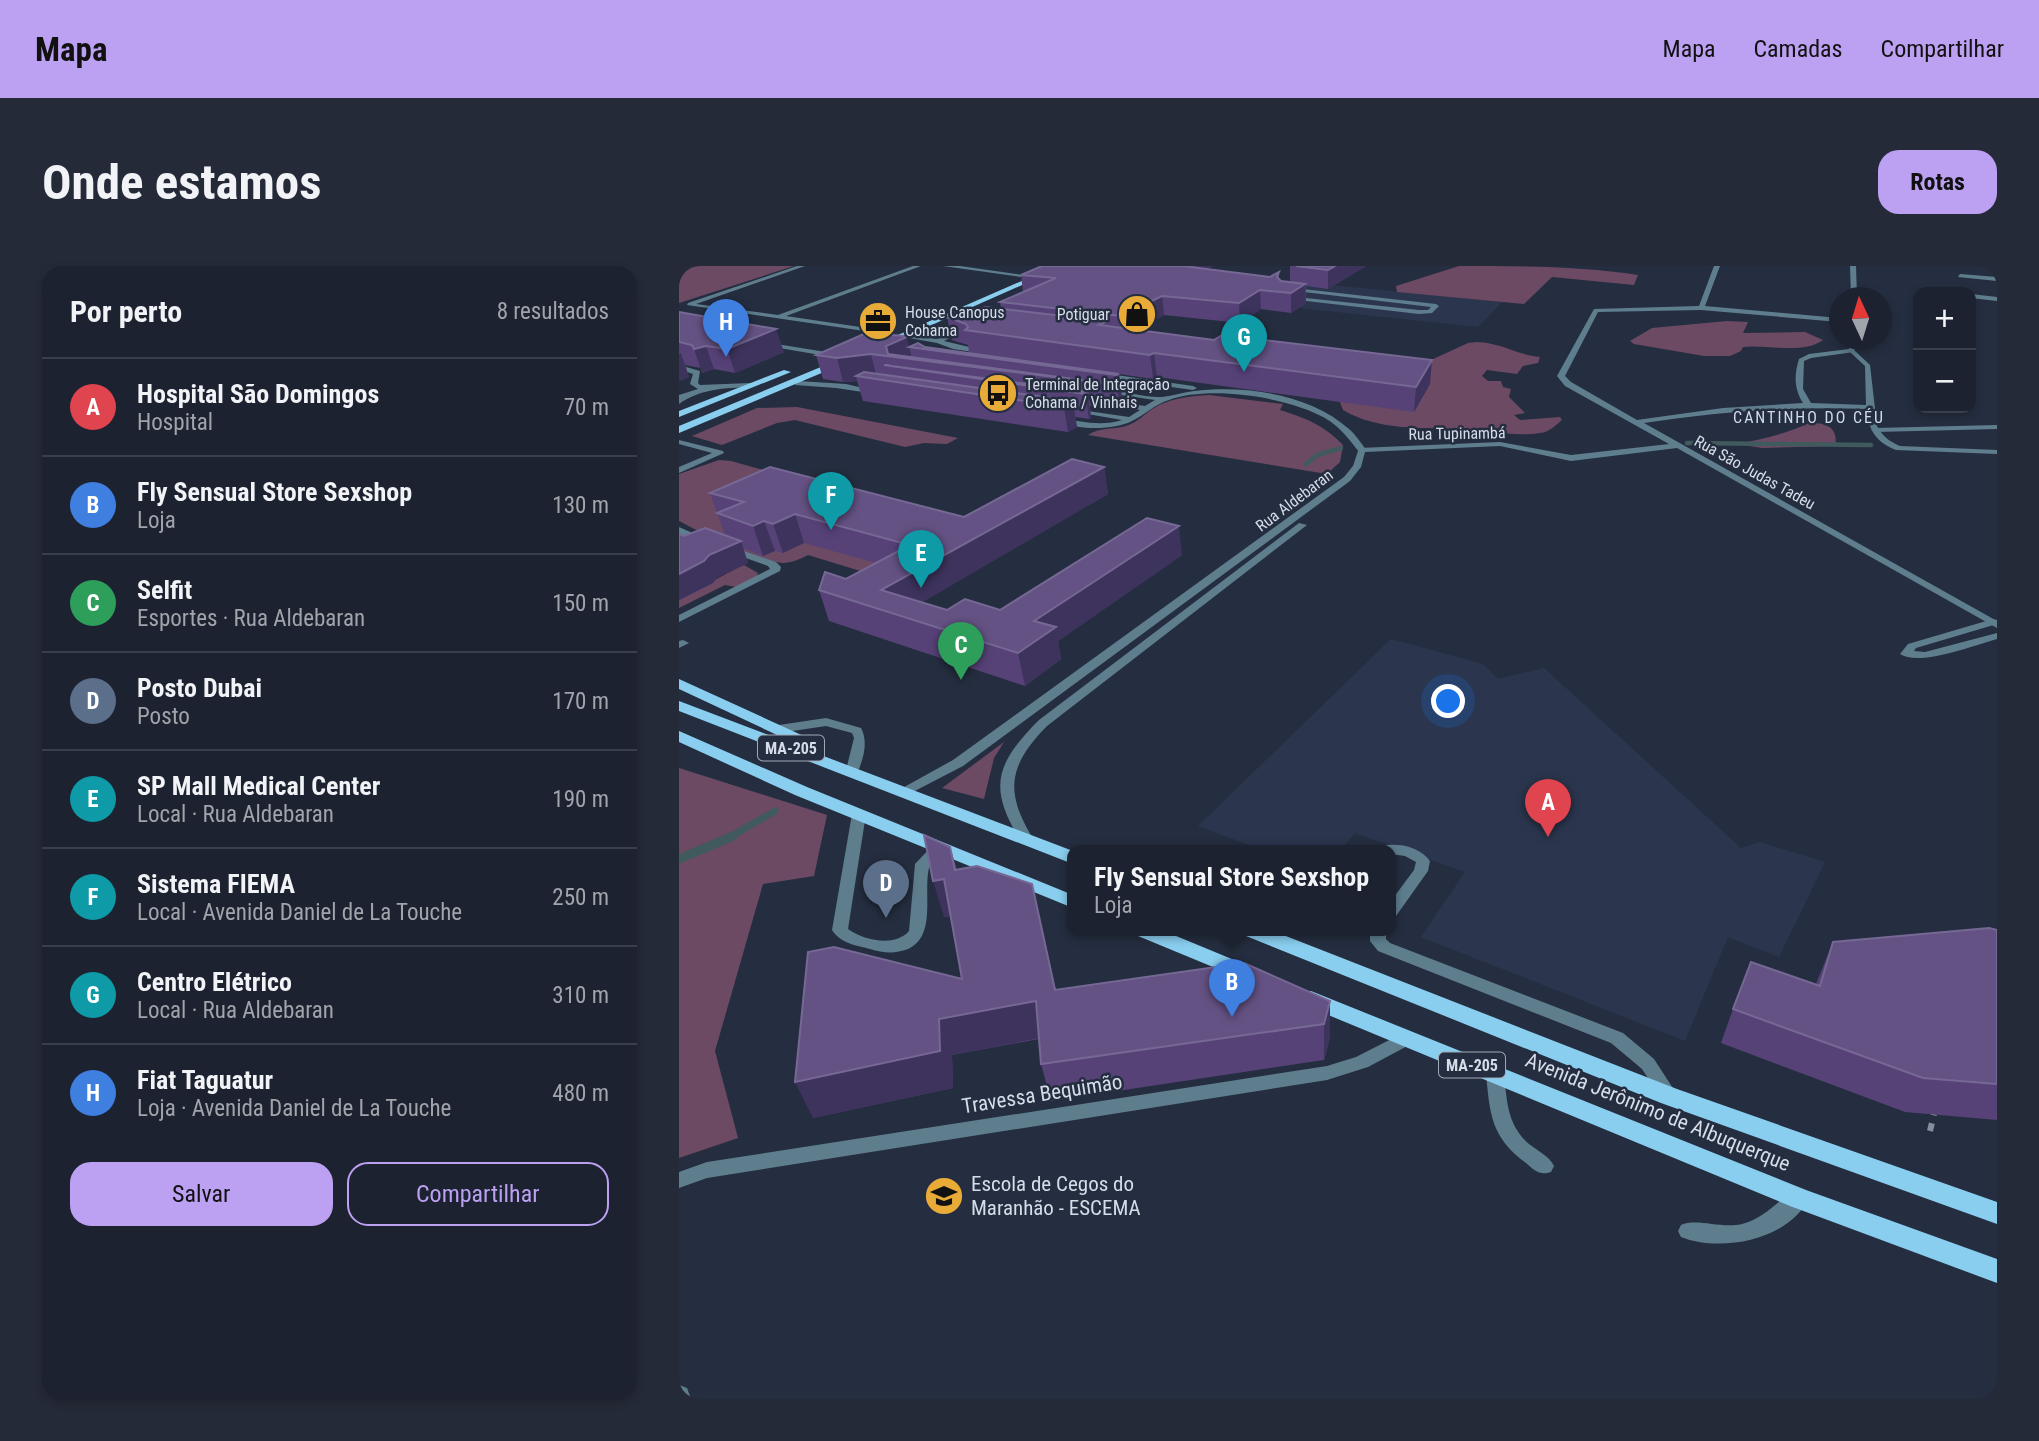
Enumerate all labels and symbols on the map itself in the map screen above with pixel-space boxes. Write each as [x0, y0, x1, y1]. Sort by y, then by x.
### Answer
north arrow [1829, 287, 1892, 350]
shop icon: Potiguar [1116, 293, 1158, 335]
pin: H [703, 299, 749, 357]
office icon: House Canopus Cohama [857, 300, 899, 342]
place label: House Canopus Cohama [905, 303, 1005, 340]
place label: Potiguar [1057, 305, 1110, 324]
pin: G [1221, 314, 1267, 372]
bus stop icon: Terminal de Integração Cohama / Vinhais [977, 372, 1019, 414]
place label: Terminal de Integração Cohama / Vinhais [1025, 375, 1170, 412]
district label: CANTINHO DO CÉU [1733, 408, 1885, 427]
street label: Rua Tupinambá [1408, 423, 1506, 444]
street label: Rua São Judas Tadeu [1691, 431, 1819, 514]
street label: Rua Aldebaran [1252, 465, 1337, 536]
pin: F [808, 472, 854, 530]
pin: E [898, 530, 944, 588]
pin: C [938, 622, 984, 680]
your location [1431, 684, 1465, 718]
road number: MA-205 [758, 736, 824, 761]
pin: A [1525, 779, 1571, 837]
pin: D [863, 860, 909, 918]
pin: B [1209, 959, 1255, 1017]
street label: Avenida Jerônimo de Albuquerque [1522, 1048, 1794, 1176]
road number: MA-205 [1439, 1052, 1505, 1078]
street label: Travessa Bequimão [960, 1069, 1124, 1119]
place label: Escola de Cegos do Maranhão - ESCEMA [971, 1172, 1141, 1220]
school or university icon: Escola de Cegos do Maranhão - ESCEMA [923, 1175, 965, 1217]

